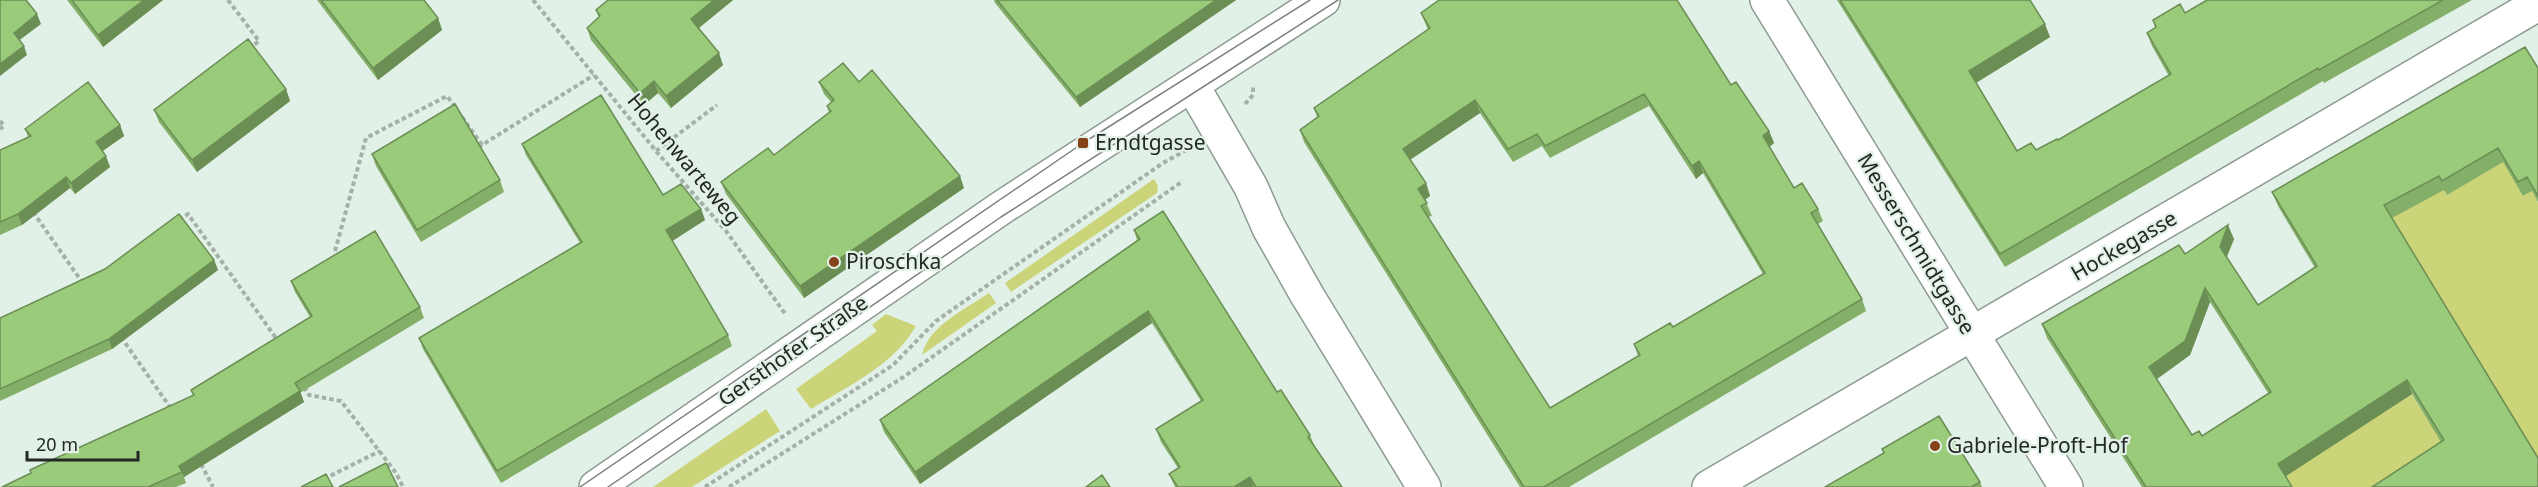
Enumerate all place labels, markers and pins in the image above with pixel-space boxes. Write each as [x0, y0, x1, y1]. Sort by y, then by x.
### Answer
place label: Erndtgasse [1095, 128, 1205, 156]
marker: Erndtgasse [1076, 136, 1090, 150]
place label: Piroschka [846, 247, 941, 275]
marker: Piroschka [827, 255, 841, 269]
place label: Gabriele-Proft-Hof [1947, 431, 2129, 459]
marker: Gabriele-Proft-Hof [1928, 439, 1942, 453]

